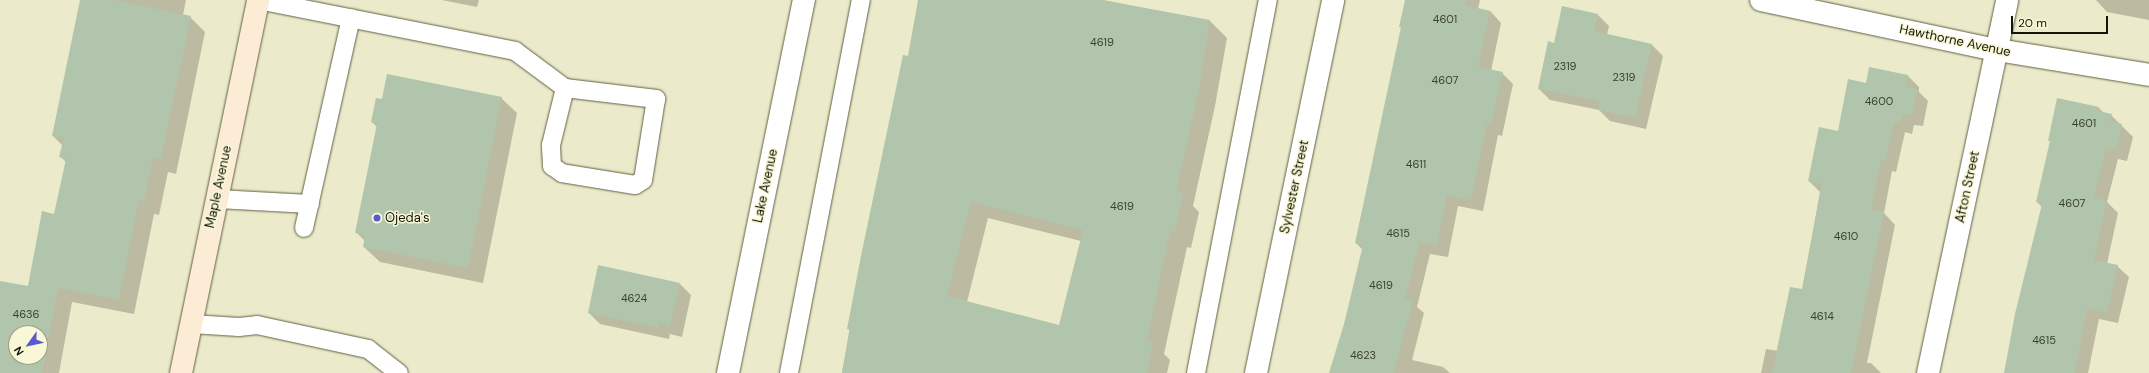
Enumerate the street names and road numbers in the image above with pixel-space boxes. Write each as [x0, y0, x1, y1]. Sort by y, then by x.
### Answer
street label: Hawthorne Avenue [1898, 22, 2012, 60]
street label: Sylvester Street [1277, 139, 1313, 235]
street label: Maple Avenue [203, 144, 235, 230]
street label: Lake Avenue [751, 148, 781, 224]
street label: Afton Street [1953, 150, 1983, 224]

